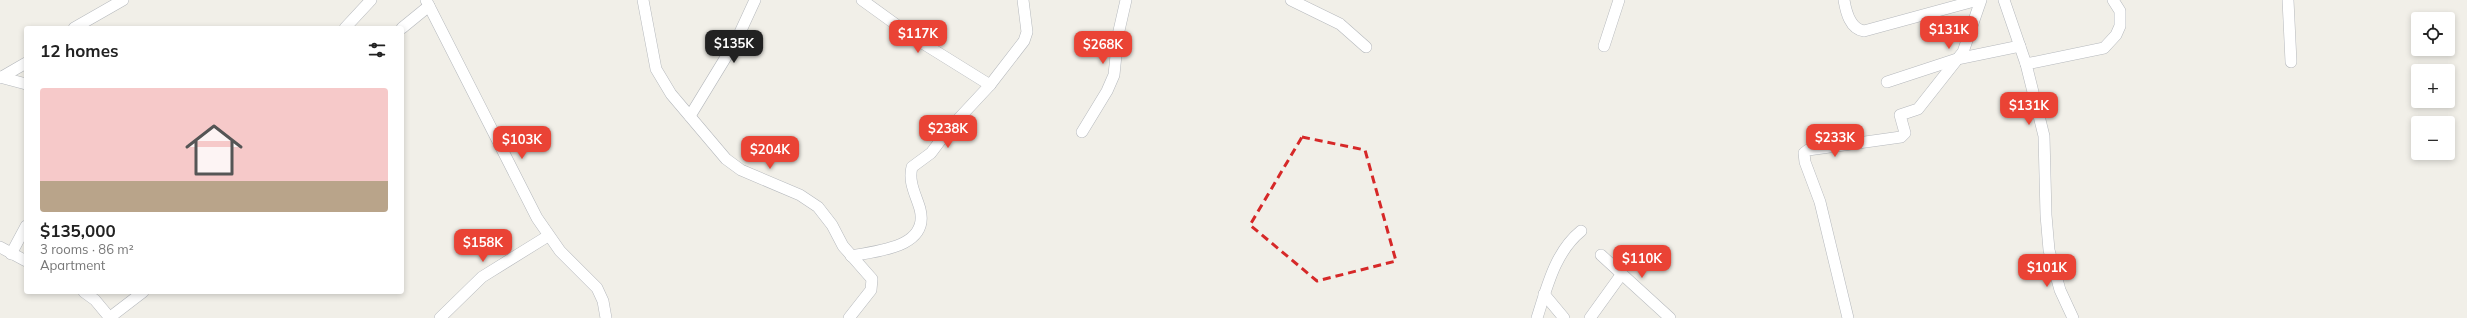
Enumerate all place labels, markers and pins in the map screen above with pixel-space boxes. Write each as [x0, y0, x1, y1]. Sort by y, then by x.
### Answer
pin: $131K [1921, 16, 1977, 50]
pin: $117K [890, 20, 946, 54]
pin: $135K [706, 30, 762, 64]
pin: $268K [1075, 31, 1131, 65]
pin: $131K [2001, 92, 2057, 126]
pin: $238K [920, 115, 976, 149]
pin: $233K [1807, 124, 1863, 158]
pin: $103K [494, 126, 550, 160]
pin: $204K [742, 136, 798, 170]
pin: $158K [455, 229, 511, 263]
pin: $110K [1614, 245, 1670, 279]
pin: $101K [2019, 254, 2075, 288]

